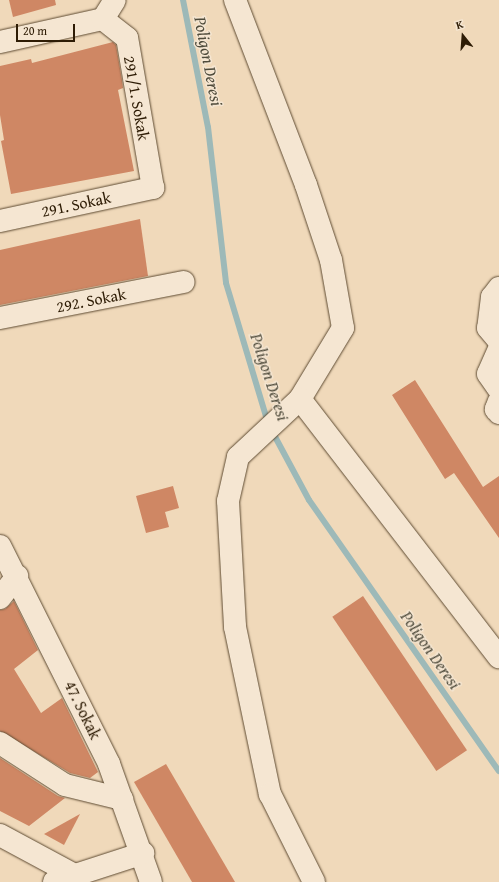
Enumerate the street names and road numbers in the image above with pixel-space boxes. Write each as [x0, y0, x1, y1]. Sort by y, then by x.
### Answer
street label: 291/1. Sokak [120, 54, 154, 142]
street label: 291. Sokak [40, 187, 112, 221]
street label: 292. Sokak [55, 284, 127, 316]
street label: 47. Sokak [61, 678, 105, 742]

